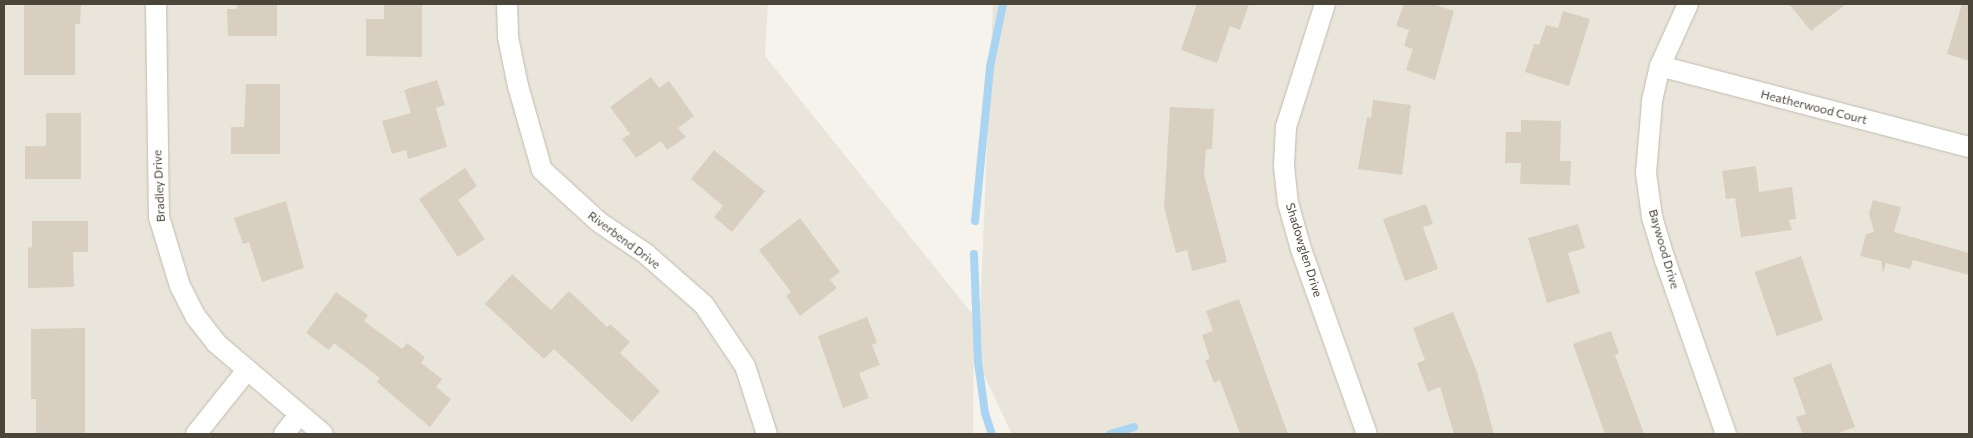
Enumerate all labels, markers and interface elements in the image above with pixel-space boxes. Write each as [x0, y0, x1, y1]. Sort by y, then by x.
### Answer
street label: Heatherwood Court [1759, 87, 1869, 127]
street label: Bradley Drive [150, 149, 168, 223]
street label: Shadowglen Drive [1283, 201, 1325, 299]
street label: Riverbend Drive [585, 208, 663, 272]
street label: Baywood Drive [1646, 208, 1682, 290]

